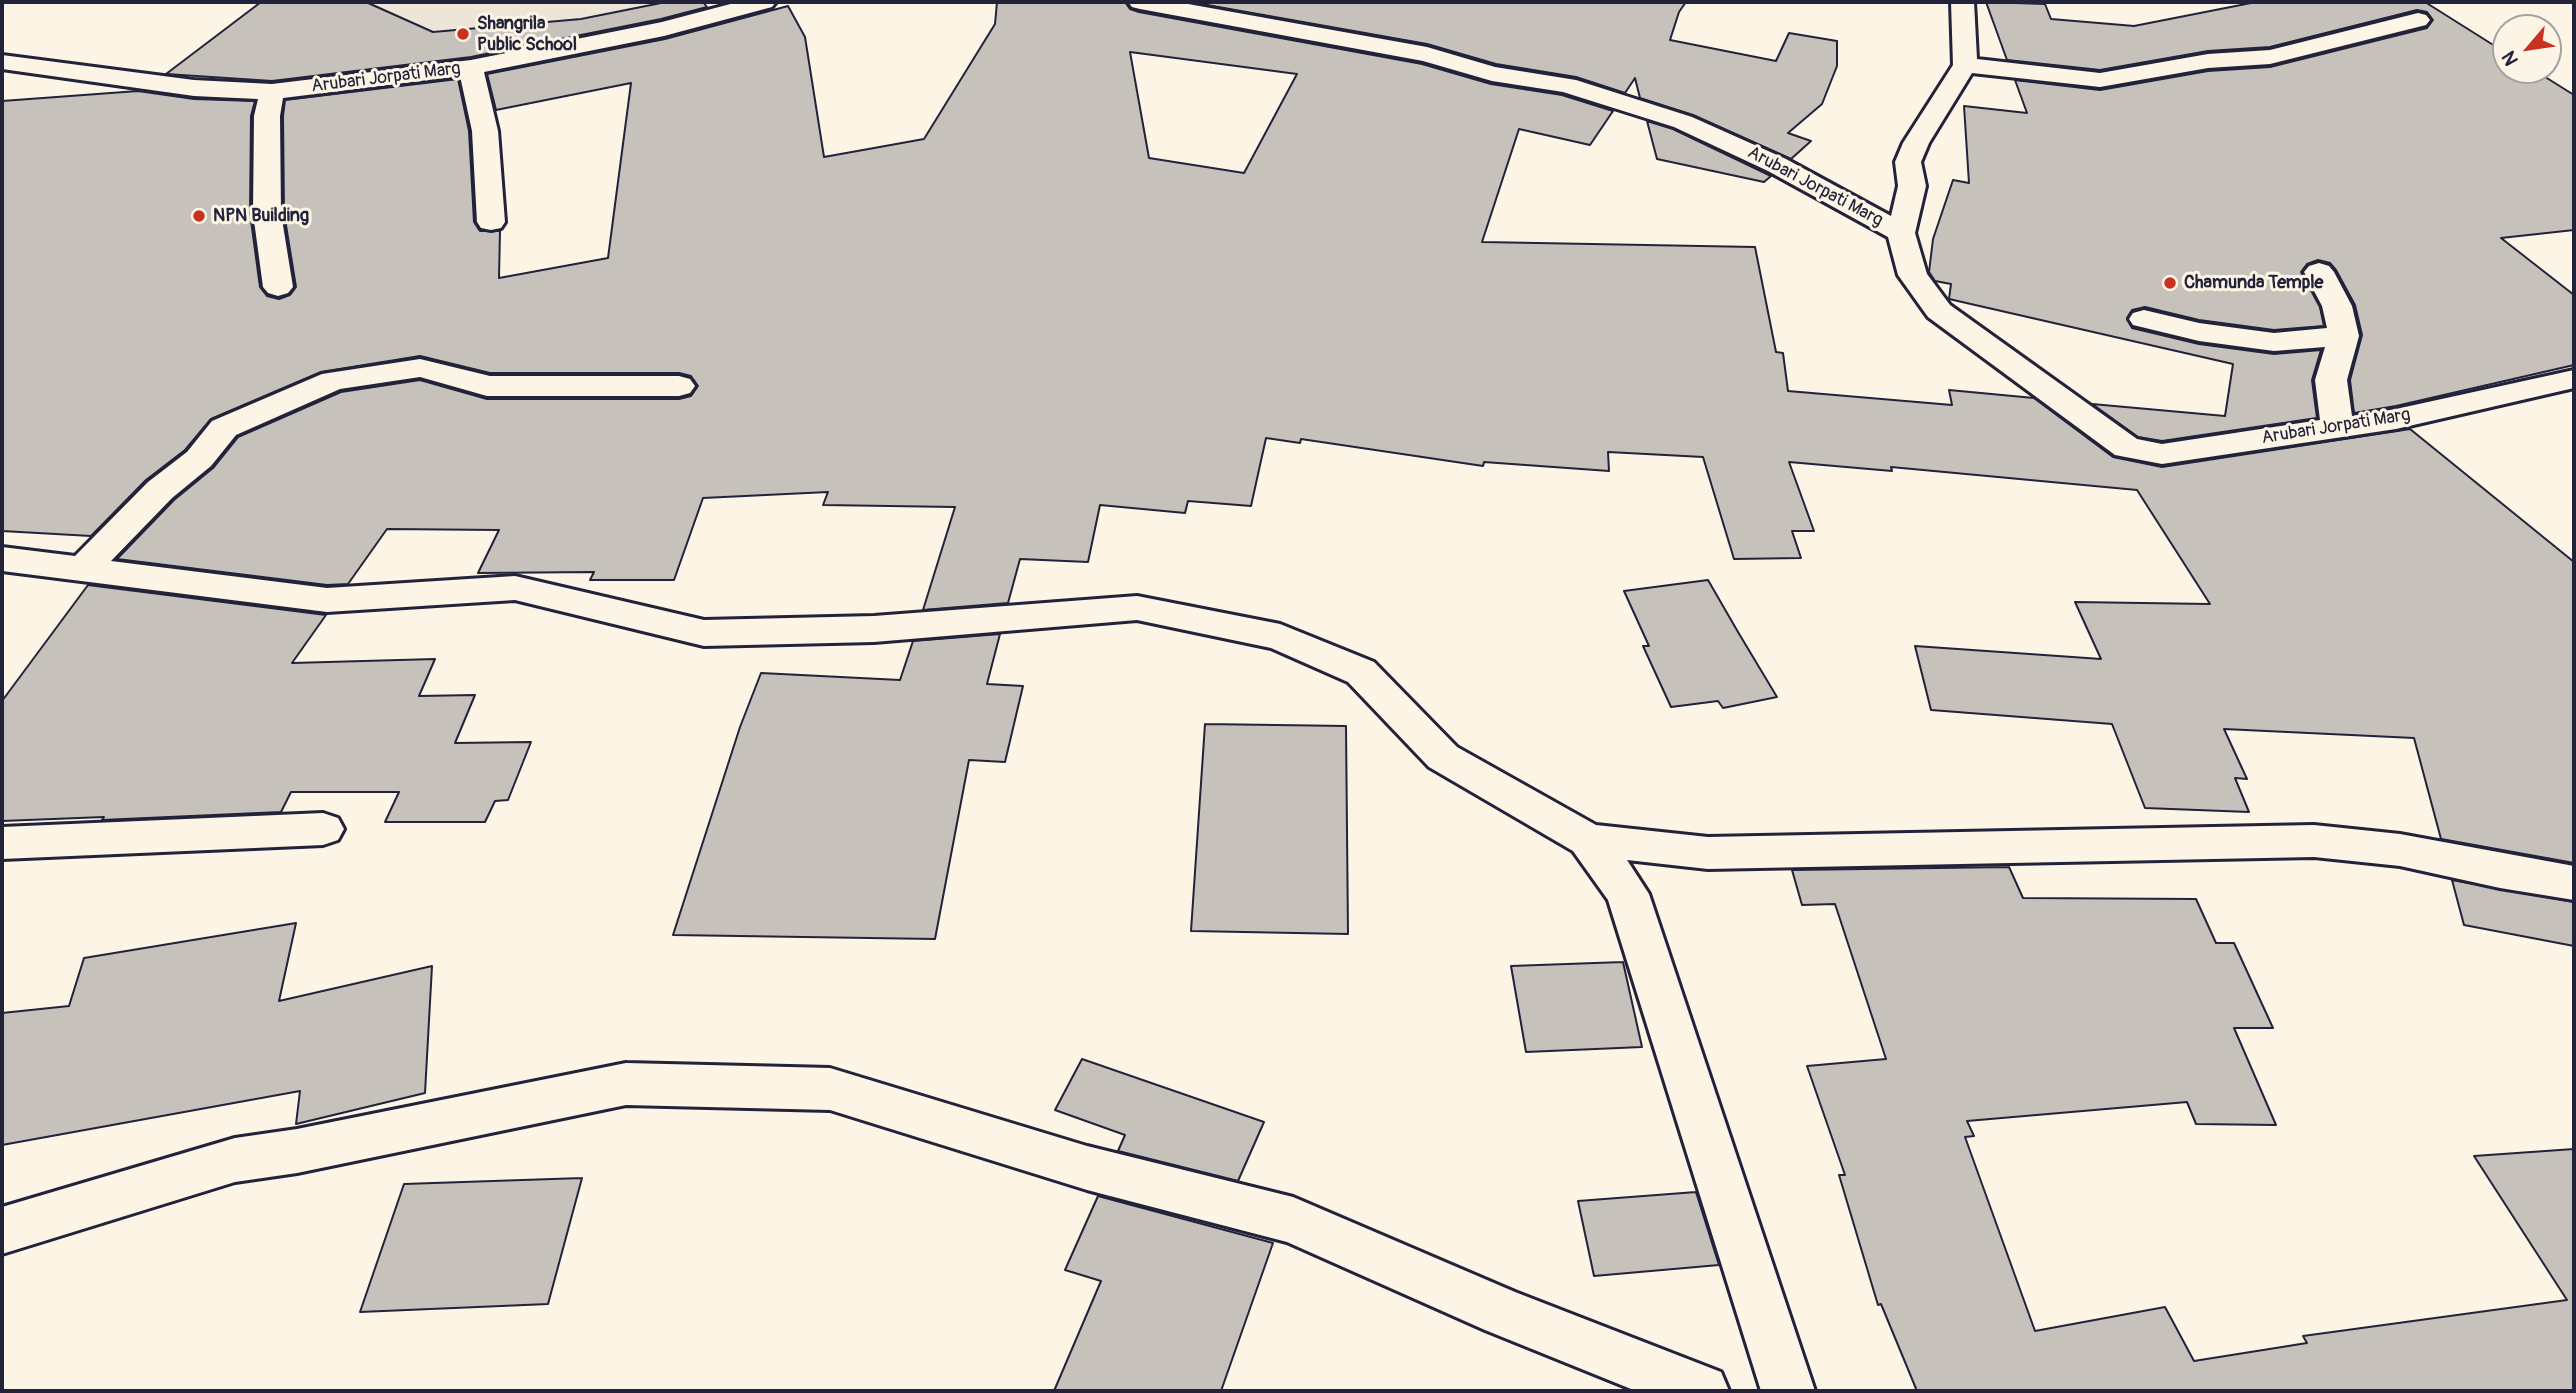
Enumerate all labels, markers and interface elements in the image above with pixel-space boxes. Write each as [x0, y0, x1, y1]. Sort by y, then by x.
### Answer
place label: Shangrila Public School [477, 13, 577, 56]
north arrow [2492, 14, 2562, 84]
marker: Shangrila Public School [455, 26, 471, 42]
text: N [2497, 47, 2524, 70]
street label: Arubari Jorpati Marg [310, 58, 462, 98]
street label: Arubari Jorpati Marg [1744, 142, 1886, 232]
place label: NPN Building [213, 205, 309, 227]
marker: NPN Building [191, 208, 207, 224]
place label: Chamunda Temple [2184, 272, 2323, 294]
marker: Chamunda Temple [2162, 275, 2178, 291]
street label: Arubari Jorpati Marg [2260, 405, 2412, 449]

